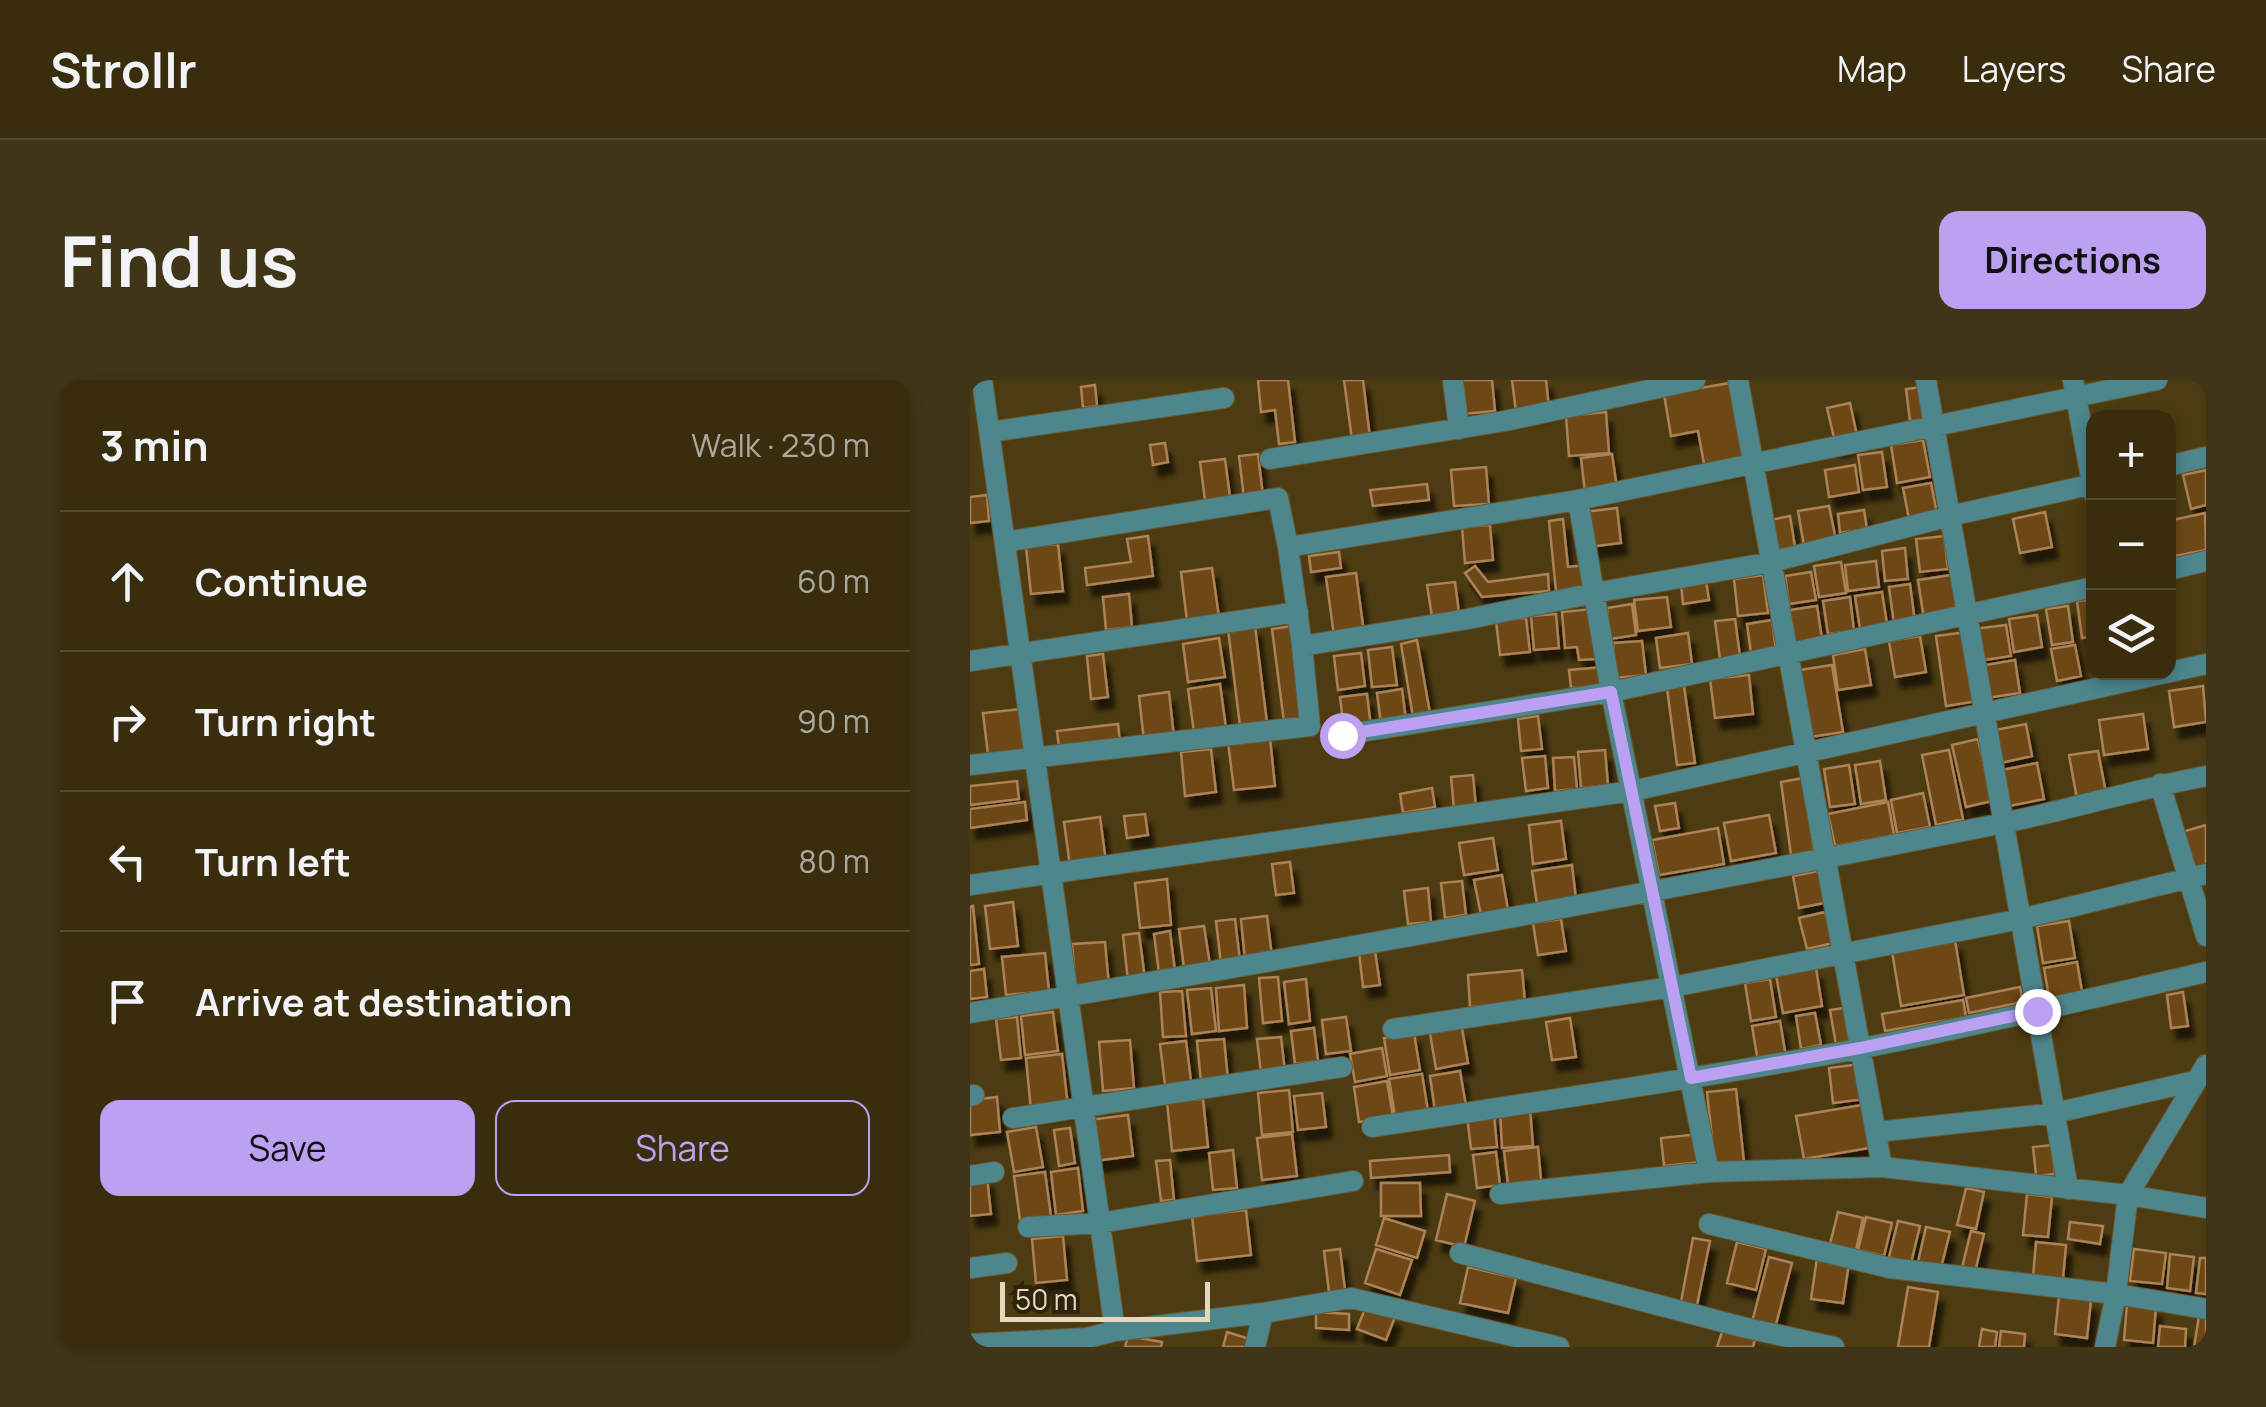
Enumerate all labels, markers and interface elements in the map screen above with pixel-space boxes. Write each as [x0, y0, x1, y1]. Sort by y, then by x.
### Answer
text: Strollr [50, 37, 197, 102]
text: Map [1837, 45, 1907, 93]
text: Layers [1962, 45, 2066, 93]
text: Share [2121, 45, 2216, 93]
button: Directions [1939, 211, 2206, 309]
text: Find us [60, 212, 298, 308]
map controls [2086, 410, 2176, 680]
button: + [2086, 410, 2176, 500]
text: 3 min [100, 416, 209, 474]
text: Walk · 230 m [691, 423, 870, 467]
button: − [2086, 500, 2176, 590]
icon: ahead [100, 554, 155, 609]
text: Continue [195, 555, 368, 607]
text: 60 m [797, 559, 870, 603]
button: layers [2086, 590, 2176, 680]
icon: right [100, 694, 155, 749]
text: Turn right [195, 695, 376, 747]
text: 90 m [797, 699, 870, 743]
route start [1320, 713, 1366, 759]
icon: left [100, 834, 155, 889]
text: Turn left [195, 835, 351, 887]
text: 80 m [798, 839, 870, 883]
icon: arrive [100, 974, 155, 1029]
text: Arrive at destination [195, 975, 572, 1027]
route end [2015, 989, 2061, 1035]
button: Save [100, 1100, 475, 1196]
button: Share [495, 1100, 870, 1196]
scale bar [1000, 1277, 1210, 1321]
text: 50 m [1015, 1280, 1078, 1318]

